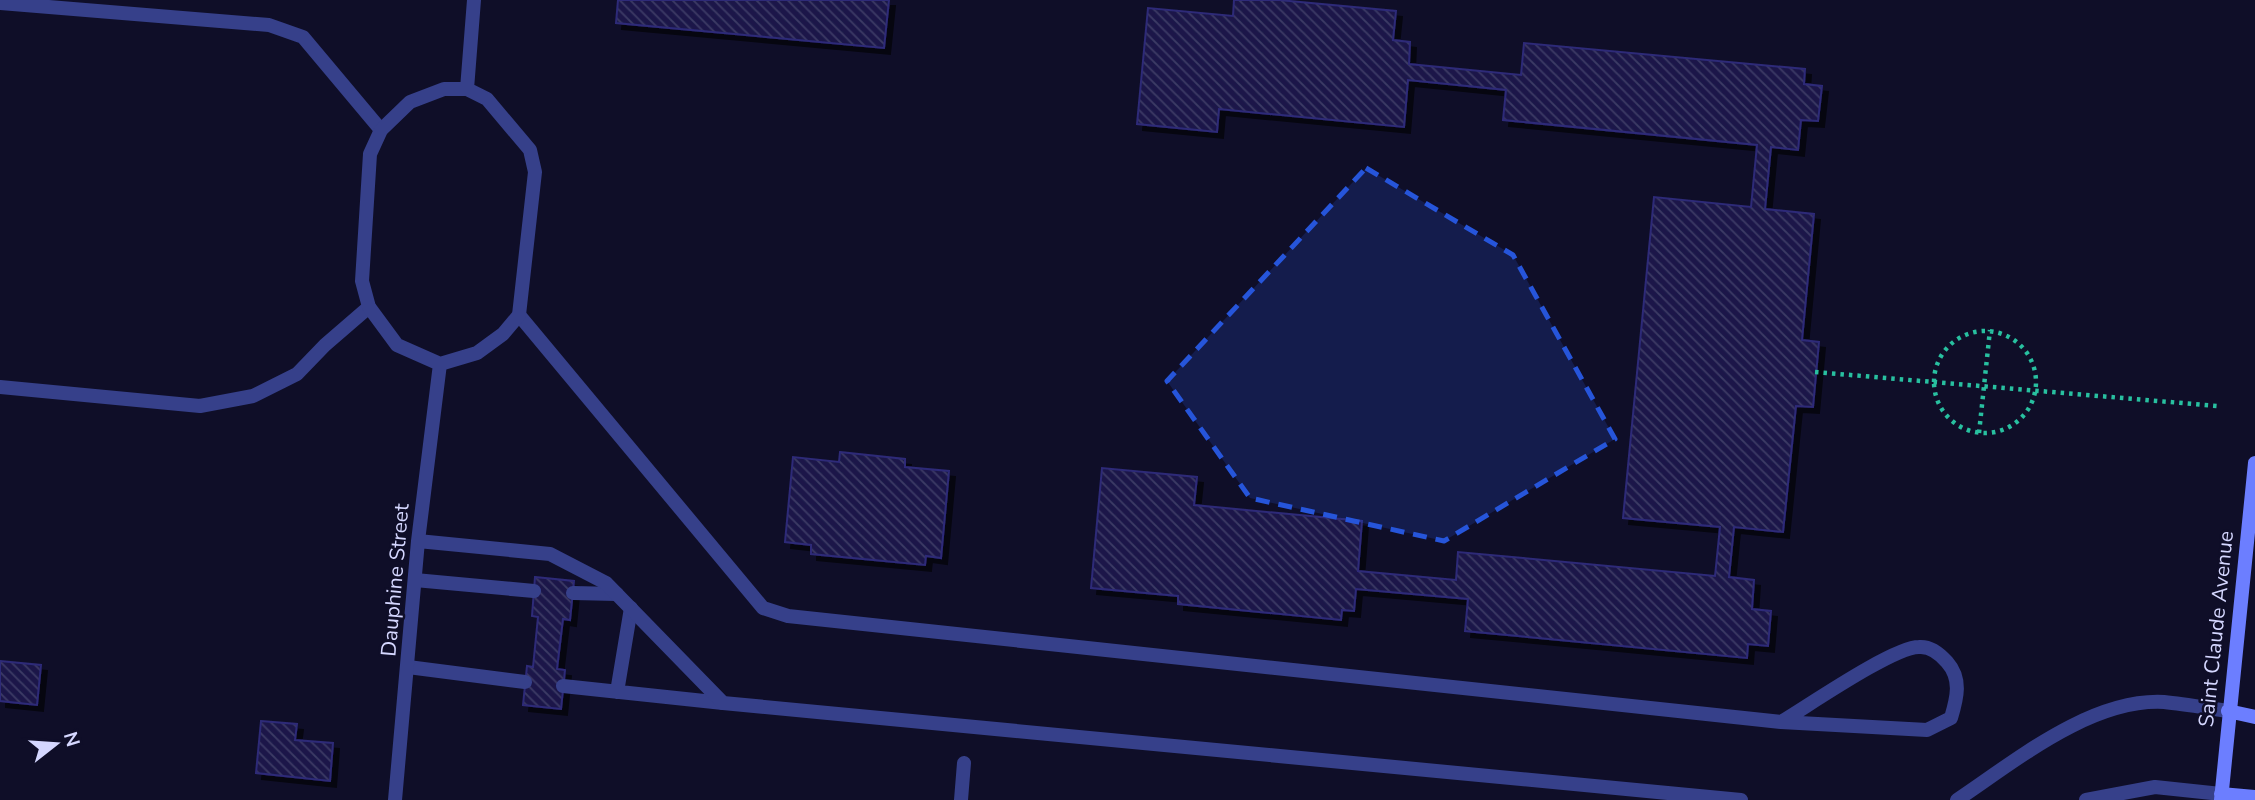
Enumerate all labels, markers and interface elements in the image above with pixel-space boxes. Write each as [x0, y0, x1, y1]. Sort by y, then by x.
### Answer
street label: Dauphine Street [374, 502, 416, 658]
street label: Saint Claude Avenue [2192, 530, 2240, 728]
north arrow [21, 709, 91, 779]
text: N [57, 729, 86, 750]

